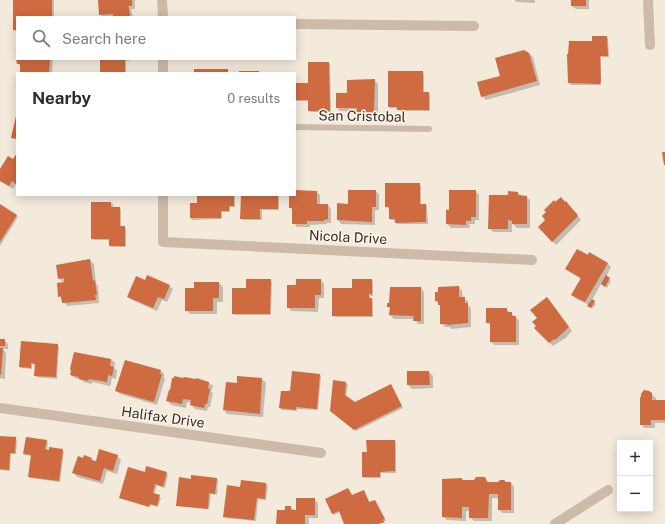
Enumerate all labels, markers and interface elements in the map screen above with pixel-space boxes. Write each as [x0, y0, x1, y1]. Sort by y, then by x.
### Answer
search box [16, 16, 296, 60]
icon: search [30, 27, 52, 49]
text: Search here [62, 30, 146, 47]
text: Nearby [32, 88, 91, 108]
text: 0 results [227, 91, 280, 106]
street label: San Cristobal [318, 107, 406, 125]
street label: Nicola Drive [308, 227, 388, 247]
street label: Halifax Drive [120, 403, 206, 431]
map controls [617, 440, 653, 512]
button: + [617, 440, 653, 476]
button: − [617, 476, 653, 512]

